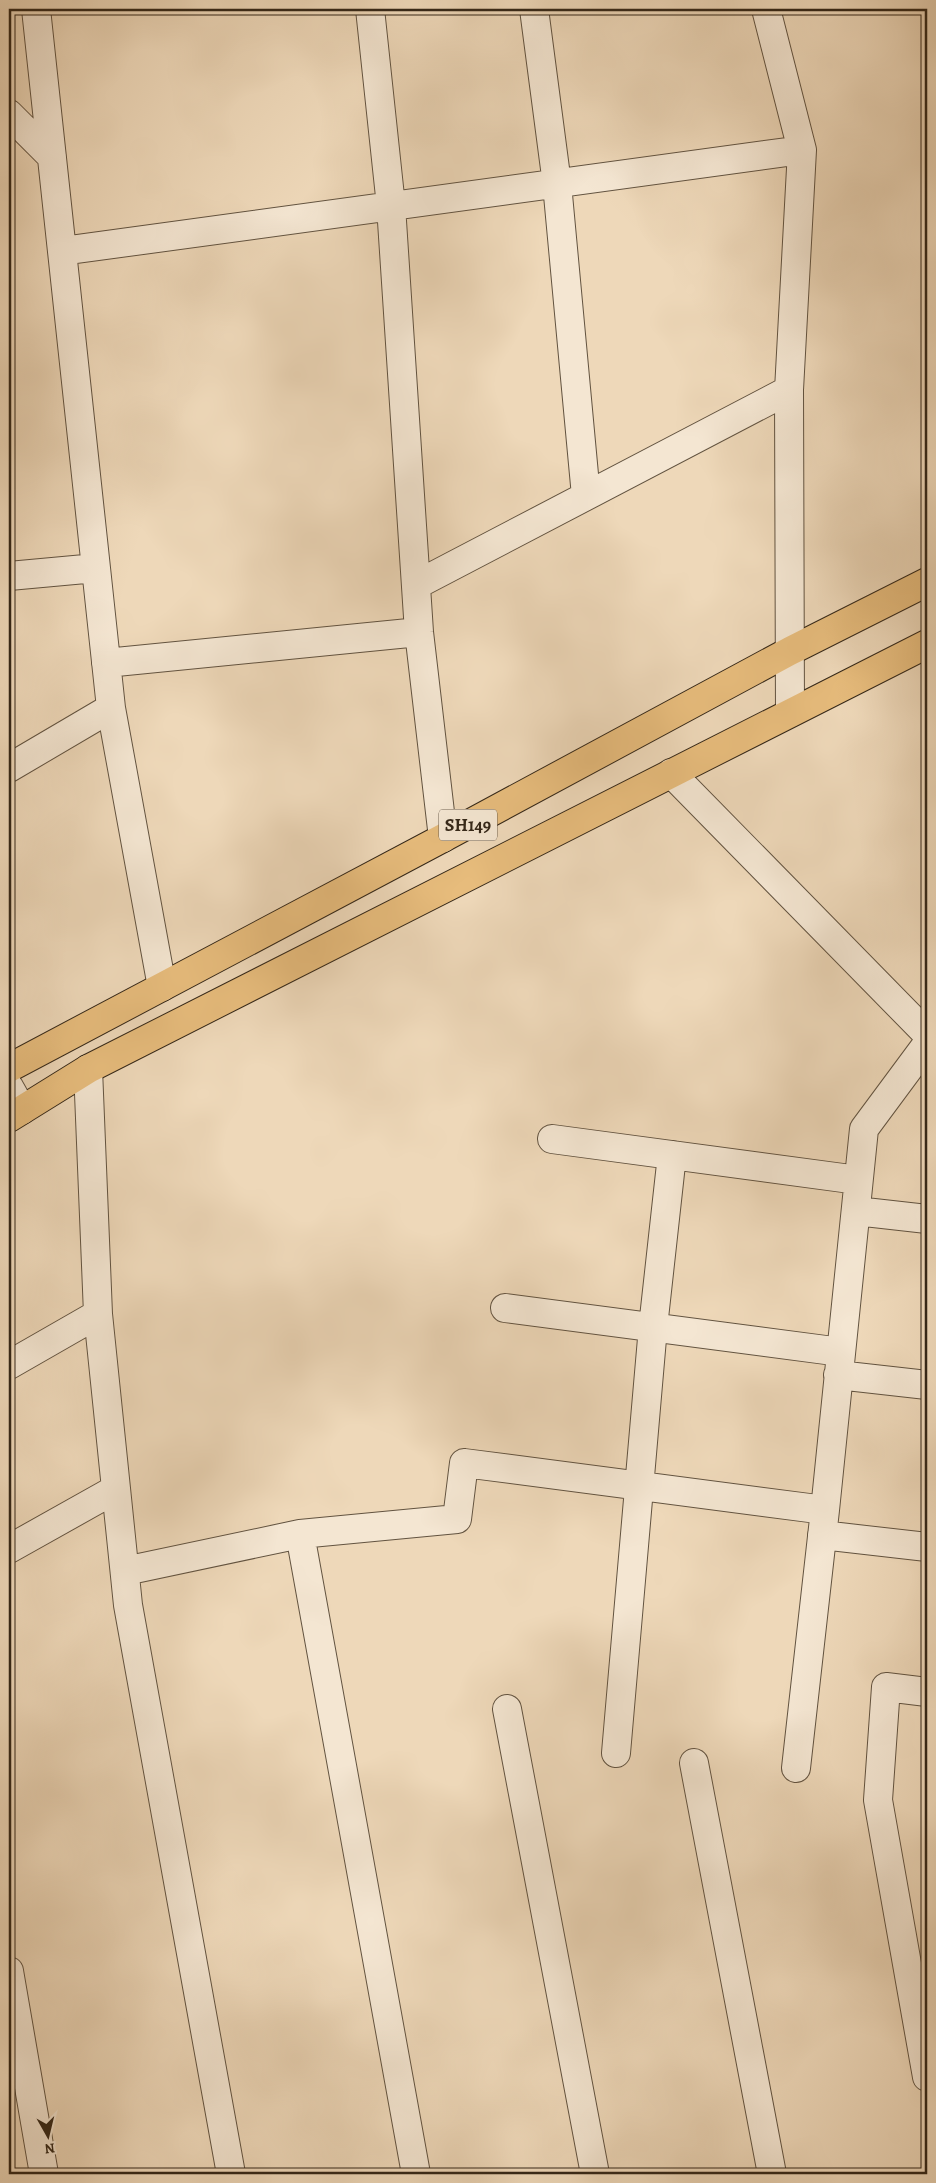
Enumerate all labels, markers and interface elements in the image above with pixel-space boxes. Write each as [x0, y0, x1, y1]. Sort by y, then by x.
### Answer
road number: SH149 [439, 810, 497, 840]
north arrow [22, 2110, 72, 2160]
text: N [43, 2138, 56, 2158]

